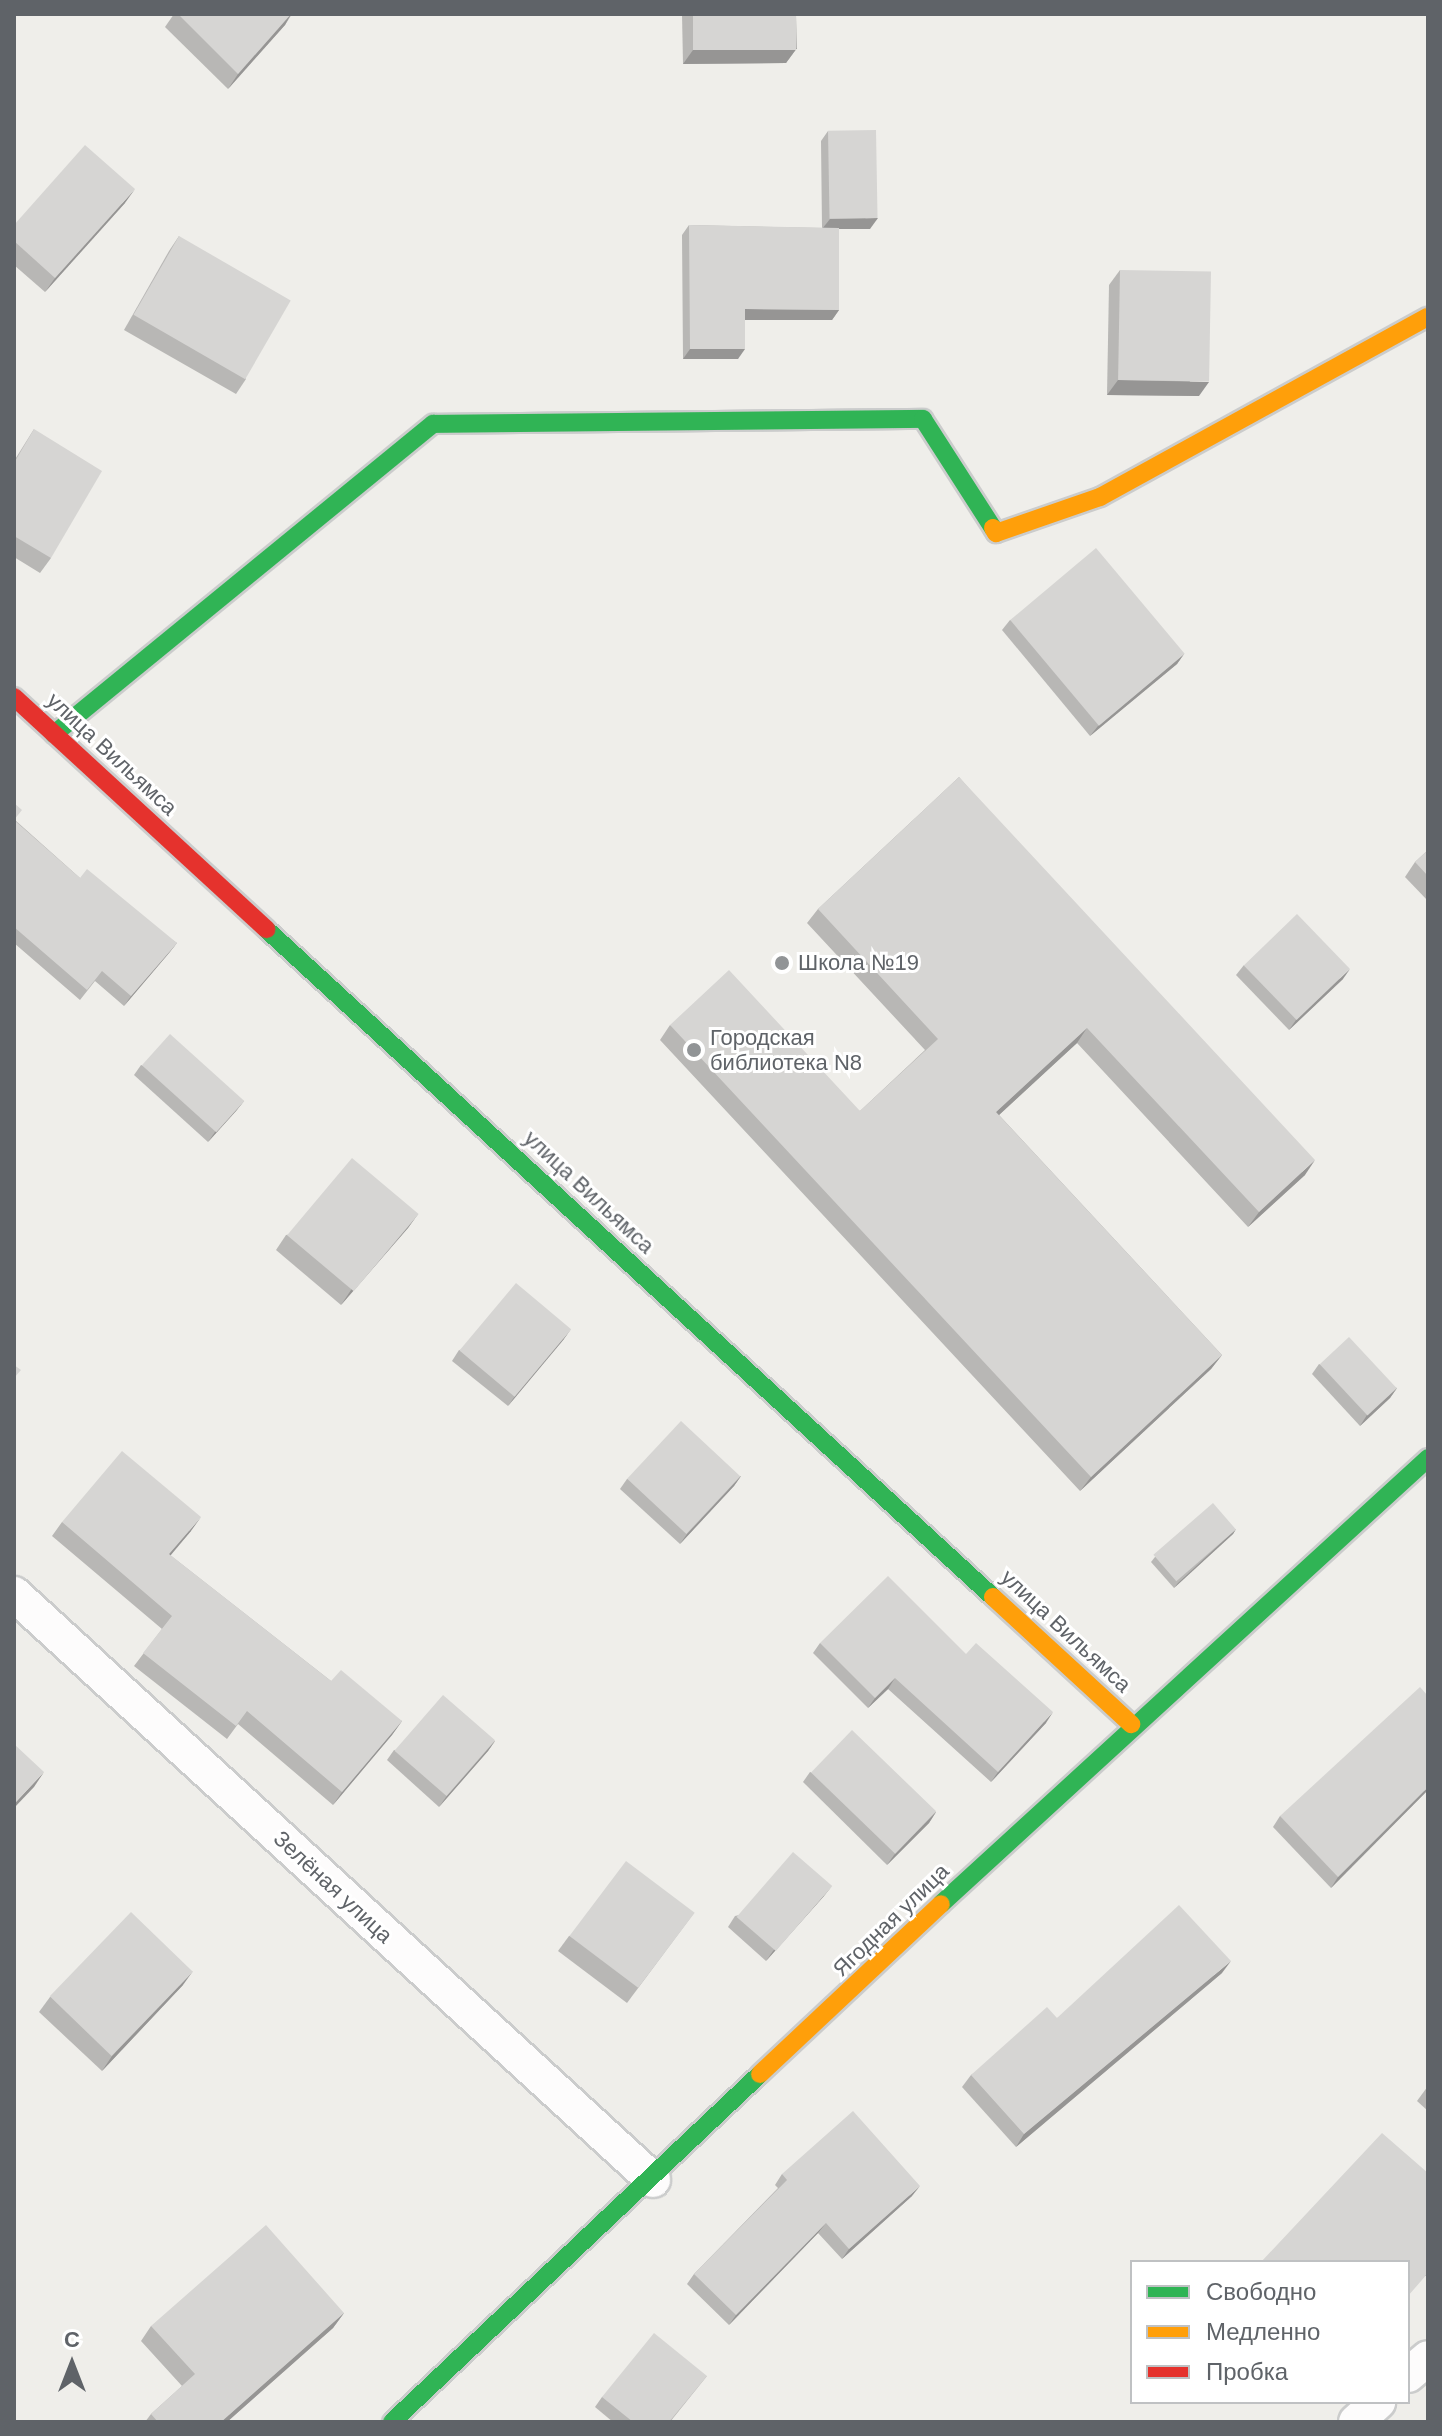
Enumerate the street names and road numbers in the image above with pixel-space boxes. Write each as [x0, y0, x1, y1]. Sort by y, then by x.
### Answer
street label: улица Вильямса [42, 687, 182, 821]
street label: улица Вильямса [519, 1125, 659, 1259]
street label: улица Вильямса [996, 1564, 1136, 1698]
street label: Зелёная улица [268, 1825, 398, 1949]
street label: Ягодная улица [828, 1858, 954, 1982]

